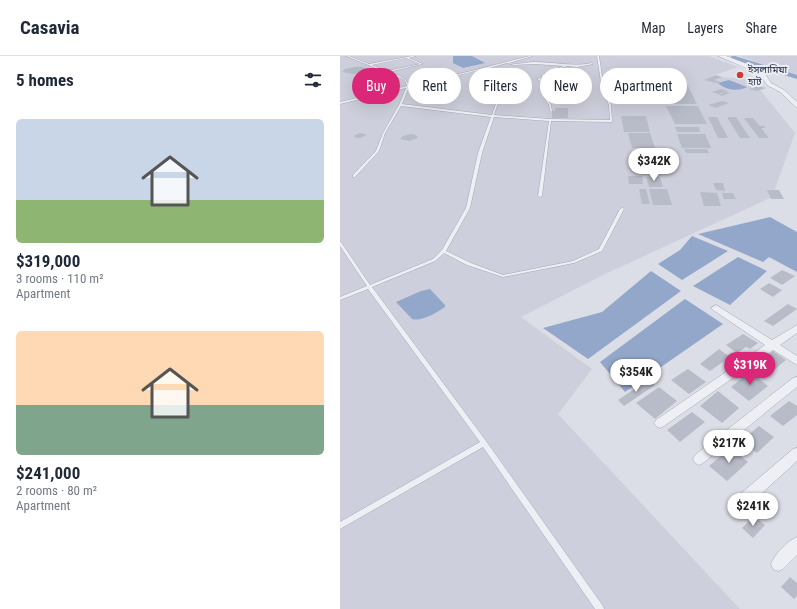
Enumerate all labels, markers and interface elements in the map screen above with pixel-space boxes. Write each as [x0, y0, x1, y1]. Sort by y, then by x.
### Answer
text: Casavia [20, 16, 80, 39]
text: Map [641, 20, 665, 36]
text: Layers [687, 20, 724, 36]
text: Share [746, 20, 777, 36]
place label: ইসলামিয়া হাট [747, 64, 788, 87]
chip: Buy [352, 68, 400, 104]
chip: Rent [408, 68, 461, 104]
chip: Filters [469, 68, 532, 104]
chip: New [540, 68, 592, 104]
chip: Apartment [600, 68, 687, 104]
icon: filters [302, 69, 324, 91]
text: 5 homes [16, 70, 74, 90]
marker: ইসলামিয়া হাট [735, 70, 745, 80]
icon: home [134, 145, 206, 217]
pin: $342K [626, 148, 682, 182]
text: $342K [637, 153, 671, 168]
text: $319,000 [16, 251, 80, 271]
text: 3 rooms · 110 m² [16, 271, 103, 286]
text: Apartment [16, 286, 70, 301]
pin: $319K [722, 352, 778, 386]
icon: home [134, 357, 206, 429]
text: $319K [733, 357, 767, 372]
pin: $354K [608, 359, 664, 393]
text: $354K [619, 364, 653, 379]
pin: $217K [701, 430, 757, 464]
text: $217K [712, 435, 746, 450]
text: $241,000 [16, 463, 80, 483]
text: 2 rooms · 80 m² [16, 483, 97, 498]
pin: $241K [725, 493, 781, 527]
text: Apartment [16, 498, 70, 513]
text: $241K [736, 498, 770, 513]

